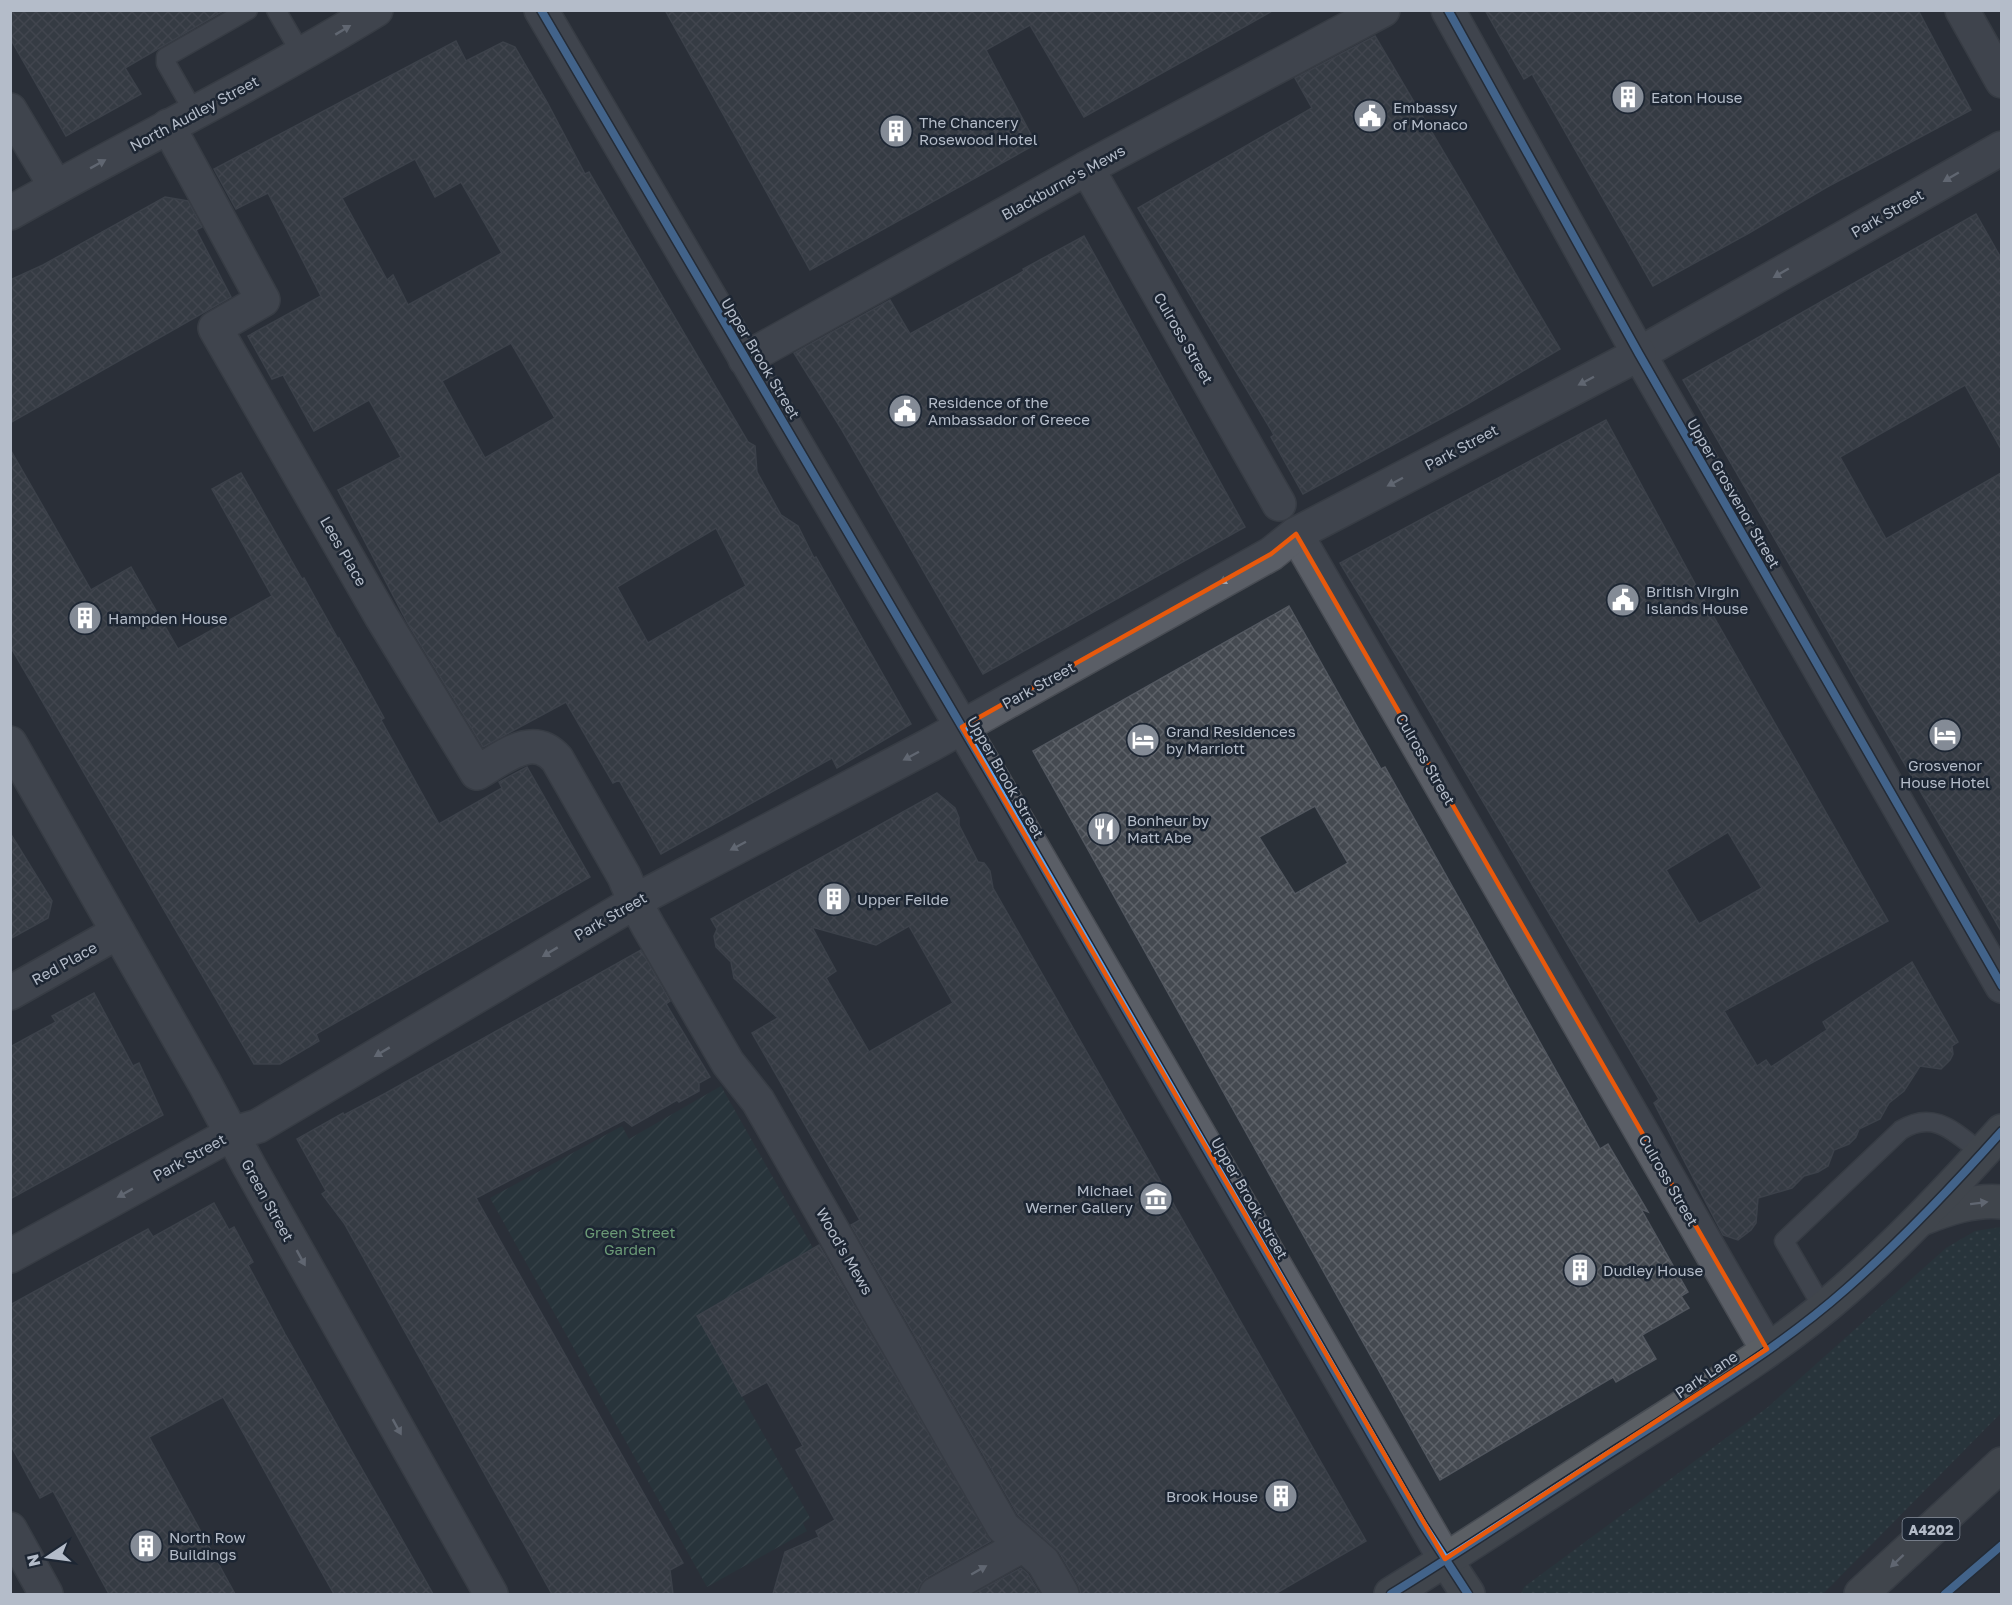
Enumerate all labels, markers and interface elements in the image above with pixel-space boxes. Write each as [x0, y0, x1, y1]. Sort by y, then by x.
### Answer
one-way arrow [335, 25, 351, 36]
street label: North Audley Street [127, 71, 261, 155]
building icon: Eaton House [1610, 79, 1646, 115]
place label: Eaton House [1651, 88, 1743, 106]
public building icon: Embassy of Monaco [1352, 98, 1388, 134]
place label: Embassy of Monaco [1393, 98, 1468, 133]
building icon: The Chancery Rosewood Hotel [878, 113, 914, 149]
place label: The Chancery Rosewood Hotel [919, 113, 1038, 148]
street label: Blackburne's Mews [998, 141, 1128, 223]
one-way arrow [90, 159, 107, 169]
one-way arrow [1943, 171, 1959, 182]
street label: Park Street [1848, 185, 1926, 241]
one-way arrow [1772, 268, 1789, 278]
street label: Culross Street [1150, 289, 1218, 387]
street label: Upper Brook Street [718, 294, 804, 422]
one-way arrow [1578, 376, 1595, 386]
public building icon: Residence of the Ambassador of Greece [887, 393, 923, 429]
place label: Residence of the Ambassador of Greece [928, 393, 1090, 428]
street label: Upper Grosvenor Street [1684, 415, 1784, 571]
street label: Park Street [1421, 420, 1501, 474]
one-way arrow [1387, 477, 1404, 487]
street label: Lees Place [317, 513, 371, 589]
one-way arrow [1218, 574, 1235, 584]
public building icon: British Virgin Islands House [1605, 582, 1641, 618]
place label: British Virgin Islands House [1646, 582, 1749, 617]
building icon: Hampden House [67, 600, 103, 636]
place label: Hampden House [108, 609, 228, 627]
street label: Park Street [998, 658, 1078, 712]
street label: Culross Street [1392, 710, 1460, 808]
street label: Upper Brook Street [964, 713, 1048, 841]
hotel icon: Grosvenor House Hotel [1927, 717, 1963, 753]
hotel icon: Grand Residences by Marriott [1125, 722, 1161, 758]
place label: Grand Residences by Marriott [1166, 722, 1296, 757]
one-way arrow [902, 751, 919, 760]
place label: Grosvenor House Hotel [1900, 756, 1990, 791]
restaurant icon: Bonheur by Matt Abe [1086, 811, 1122, 847]
place label: Bonheur by Matt Abe [1127, 811, 1210, 846]
one-way arrow [729, 841, 747, 851]
building icon: Upper Feilde [816, 881, 852, 917]
street label: Park Street [571, 888, 649, 944]
place label: Upper Feilde [857, 890, 949, 908]
street label: Red Place [28, 938, 100, 988]
one-way arrow [541, 947, 558, 957]
one-way arrow [373, 1047, 390, 1057]
street label: Park Street [149, 1130, 229, 1184]
street label: Culross Street [1635, 1131, 1703, 1229]
street label: Upper Brook Street [1208, 1134, 1292, 1262]
street label: Green Street [238, 1156, 298, 1244]
place label: Michael Werner Gallery [1025, 1181, 1134, 1216]
museum icon: Michael Werner Gallery [1138, 1181, 1174, 1217]
one-way arrow [116, 1187, 133, 1197]
one-way arrow [1969, 1198, 1988, 1207]
street label: Wood's Mews [813, 1204, 877, 1298]
park label: Green Street Garden [584, 1223, 676, 1258]
one-way arrow [295, 1250, 306, 1266]
building icon: Dudley House [1562, 1252, 1598, 1288]
place label: Dudley House [1603, 1261, 1703, 1279]
street label: Park Lane [1671, 1346, 1741, 1401]
one-way arrow [391, 1419, 401, 1436]
building icon: Brook House [1263, 1478, 1299, 1514]
place label: Brook House [1166, 1487, 1258, 1505]
road number: A4202 [1902, 1518, 1960, 1540]
north arrow [18, 1527, 78, 1587]
building icon: North Row Buildings [128, 1528, 164, 1564]
place label: North Row Buildings [169, 1528, 246, 1563]
text: N [22, 1552, 44, 1569]
one-way arrow [1890, 1554, 1905, 1567]
one-way arrow [971, 1565, 988, 1575]

